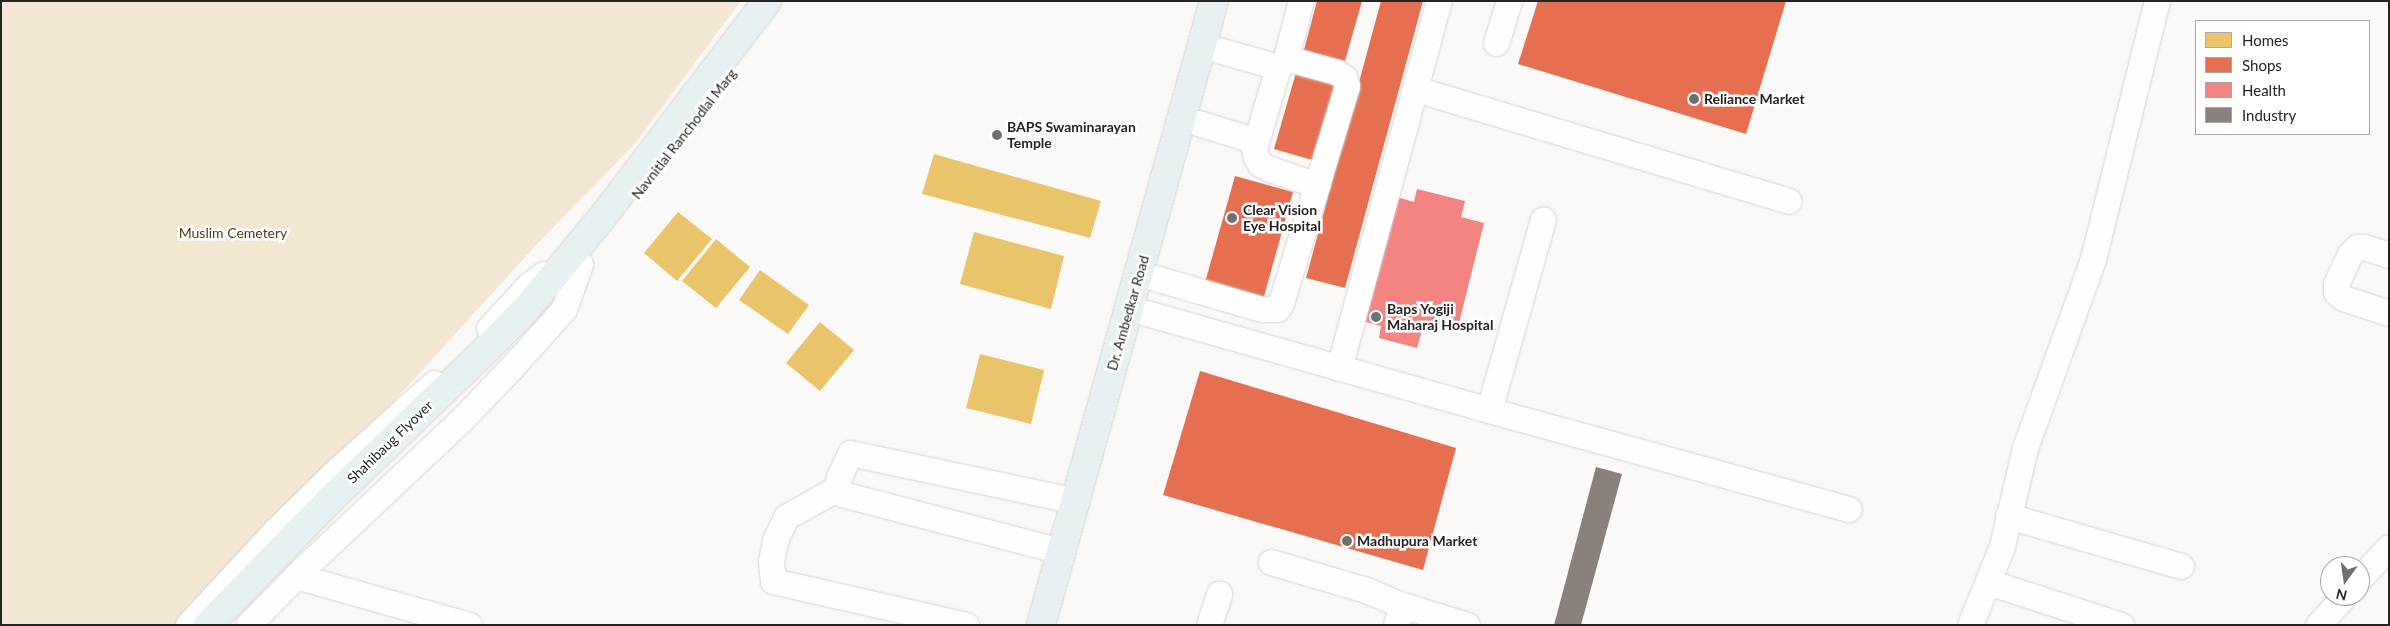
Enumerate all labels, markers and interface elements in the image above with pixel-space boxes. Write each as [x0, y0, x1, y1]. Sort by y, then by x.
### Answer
legend [2195, 20, 2370, 135]
text: Homes [2242, 31, 2288, 49]
text: Shops [2242, 56, 2282, 74]
street label: Navnitlal Ranchodlal Marg [628, 66, 740, 202]
text: Health [2242, 81, 2286, 99]
place label: Reliance Market [1704, 91, 1805, 107]
marker: Reliance Market [1688, 93, 1700, 105]
text: Industry [2242, 106, 2296, 124]
place label: BAPS Swaminarayan Temple [1007, 119, 1136, 152]
marker: BAPS Swaminarayan Temple [991, 129, 1003, 141]
place label: Clear Vision Eye Hospital [1243, 202, 1321, 234]
marker: Clear Vision Eye Hospital [1225, 211, 1239, 225]
park label: Muslim Cemetery [179, 225, 287, 241]
street label: Dr. Ambedkar Road [1103, 253, 1153, 373]
place label: Baps Yogiji Maharaj Hospital [1387, 301, 1493, 334]
marker: Baps Yogiji Maharaj Hospital [1369, 310, 1383, 324]
street label: Shahibaug Flyover [344, 397, 436, 487]
place label: Madhupura Market [1357, 533, 1477, 549]
marker: Madhupura Market [1341, 535, 1353, 547]
north arrow [2320, 556, 2370, 606]
text: N [2334, 586, 2349, 605]

